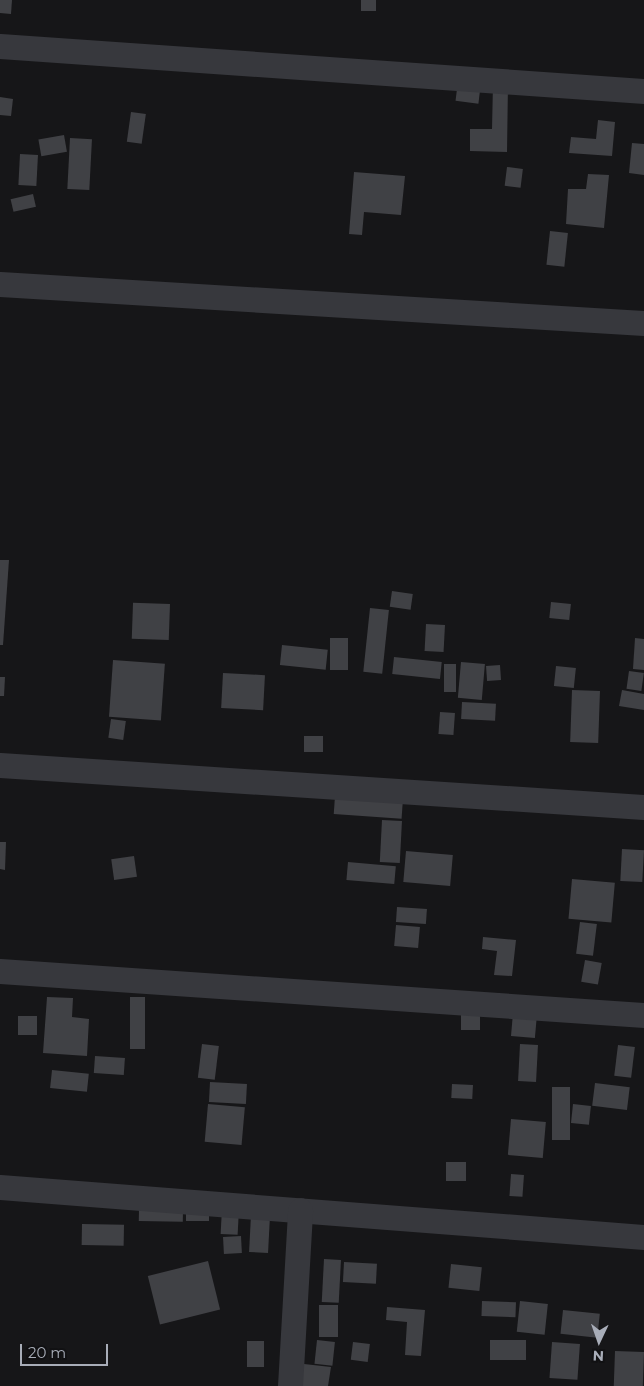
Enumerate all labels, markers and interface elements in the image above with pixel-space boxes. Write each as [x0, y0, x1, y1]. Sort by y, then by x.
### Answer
north arrow [574, 1316, 624, 1366]
scale bar [22, 1334, 110, 1366]
text: 20 m [28, 1343, 66, 1362]
text: N [592, 1347, 604, 1365]

